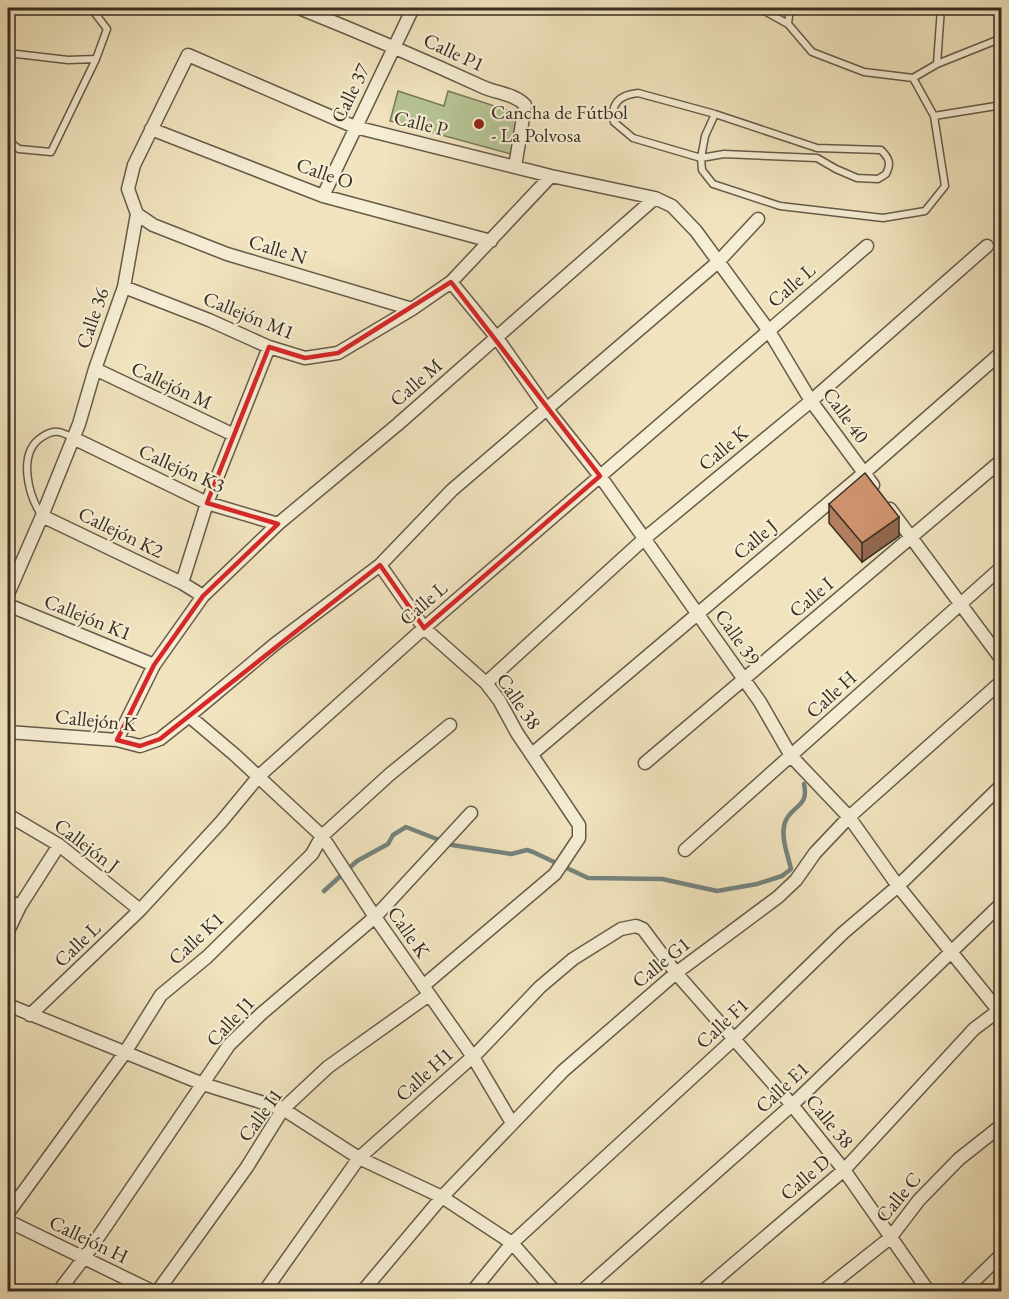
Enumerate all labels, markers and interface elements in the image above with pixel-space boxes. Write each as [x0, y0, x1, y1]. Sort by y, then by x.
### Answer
street label: Calle P1 [419, 27, 489, 77]
street label: Calle 37 [325, 59, 376, 127]
place label: Cancha de Fútbol - La Polvosa [491, 99, 628, 148]
street label: Calle P [391, 104, 451, 142]
marker: Cancha de Fútbol - La Polvosa [472, 117, 486, 131]
street label: Calle O [293, 151, 357, 195]
street label: Calle N [246, 228, 310, 270]
street label: Calle L [762, 257, 821, 313]
street label: Calle 36 [69, 284, 115, 352]
street label: Callejón M1 [200, 285, 298, 345]
street label: Calle M [384, 352, 448, 412]
street label: Callejón M [127, 355, 217, 415]
street label: Calle 40 [817, 382, 875, 448]
street label: Calle K [693, 419, 754, 476]
street label: Callejón K3 [135, 437, 229, 499]
street label: Callejón K2 [74, 500, 168, 564]
street label: Calle J [727, 513, 783, 565]
street label: Calle I [783, 571, 839, 623]
street label: Calle L [394, 575, 453, 631]
street label: Callejón K1 [41, 588, 135, 646]
street label: Calle 39 [709, 604, 767, 670]
street label: Calle H [800, 664, 862, 724]
street label: Calle 38 [491, 668, 547, 734]
street label: Callejón K [54, 703, 139, 737]
street label: Callejón J [49, 812, 125, 878]
street label: Calle K [382, 901, 436, 963]
street label: Calle K1 [163, 906, 229, 970]
street label: Calle L [48, 915, 106, 973]
street label: Calle G1 [626, 931, 696, 993]
street label: Calle J1 [200, 990, 260, 1052]
street label: Calle F1 [690, 992, 754, 1054]
street label: Calle H1 [390, 1041, 458, 1107]
street label: Calle E1 [750, 1056, 814, 1118]
street label: Calle I1 [232, 1083, 288, 1147]
street label: Calle 38 [800, 1088, 860, 1154]
street label: Calle D [774, 1148, 836, 1206]
street label: Calle C [869, 1167, 927, 1227]
street label: Callejón H [45, 1209, 133, 1269]

